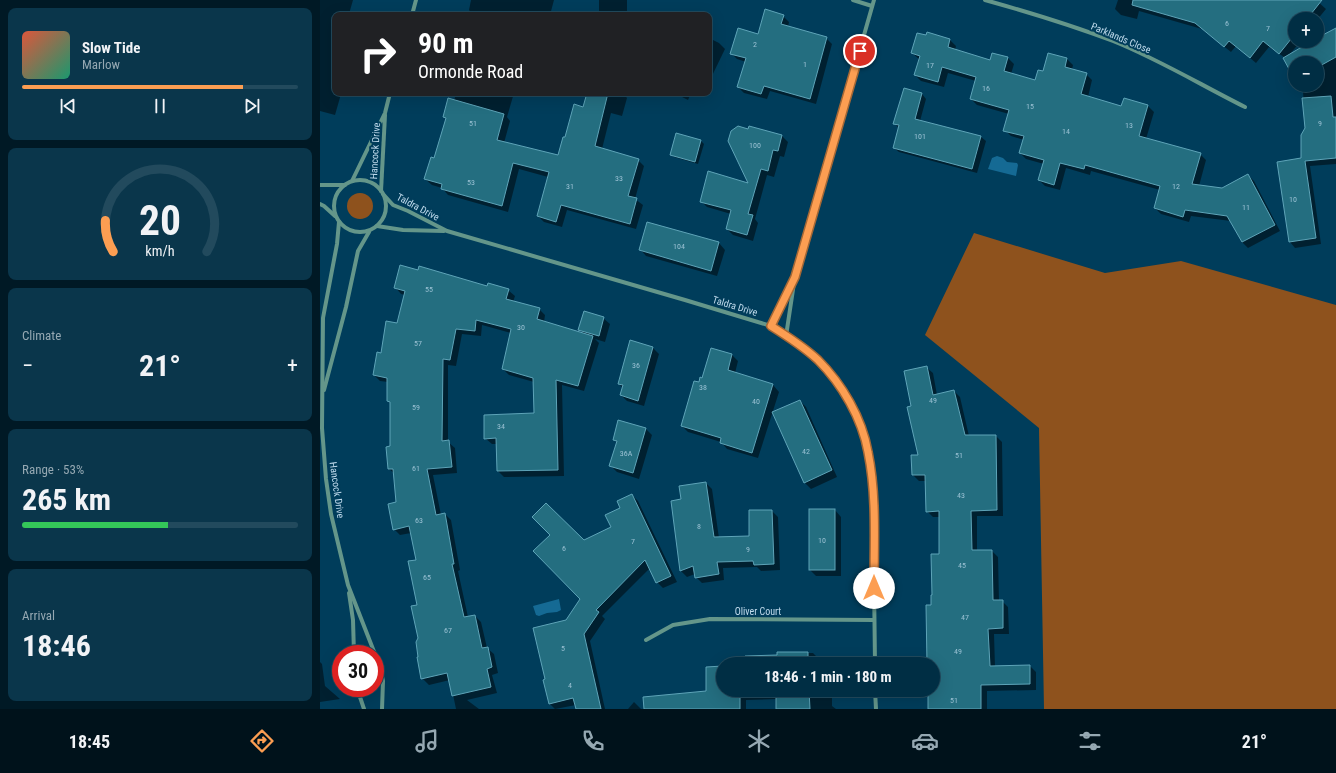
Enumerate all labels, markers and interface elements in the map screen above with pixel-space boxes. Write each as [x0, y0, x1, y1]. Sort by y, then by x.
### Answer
map controls [1288, 12, 1324, 92]
button: + [1288, 12, 1324, 48]
house number: 6 [1225, 19, 1229, 28]
street label: Parklands Close [1089, 20, 1153, 56]
house number: 7 [1266, 24, 1270, 33]
text: 90 m [418, 27, 474, 60]
icon: right [352, 28, 404, 80]
pin [843, 34, 877, 68]
text: Slow Tide [82, 39, 140, 57]
house number: 2 [753, 40, 757, 49]
icon: arrive [849, 40, 871, 62]
button: − [1288, 56, 1324, 92]
text: Marlow [82, 57, 120, 72]
house number: 1 [803, 60, 807, 69]
text: Ormonde Road [418, 61, 523, 82]
house number: 17 [926, 61, 934, 70]
house number: 16 [982, 84, 990, 93]
icon: previous [57, 95, 79, 117]
icon: pause [149, 95, 171, 117]
icon: next [241, 95, 263, 117]
house number: 15 [1026, 102, 1034, 111]
house number: 51 [469, 119, 477, 128]
house number: 9 [1318, 119, 1322, 128]
house number: 13 [1125, 121, 1133, 130]
street label: Hancock Drive [368, 122, 382, 180]
house number: 14 [1062, 127, 1070, 136]
house number: 101 [914, 132, 926, 141]
house number: 100 [749, 141, 761, 150]
house number: 33 [615, 174, 623, 183]
house number: 53 [467, 178, 475, 187]
house number: 31 [566, 182, 574, 191]
house number: 12 [1172, 182, 1180, 191]
street label: Taldra Drive [395, 191, 441, 223]
house number: 10 [1289, 195, 1297, 204]
text: 20 [139, 196, 181, 245]
house number: 11 [1242, 203, 1250, 212]
house number: 104 [673, 242, 685, 251]
text: km/h [145, 243, 175, 259]
house number: 55 [425, 285, 433, 294]
street label: Taldra Drive [711, 294, 759, 318]
house number: 30 [517, 323, 525, 332]
text: Climate [22, 328, 61, 343]
house number: 57 [414, 339, 422, 348]
text: 21° [139, 348, 181, 383]
text: − [22, 353, 33, 378]
text: + [287, 353, 298, 378]
house number: 36 [632, 361, 640, 370]
house number: 38 [699, 383, 707, 392]
house number: 49 [929, 396, 937, 405]
house number: 40 [752, 397, 760, 406]
house number: 59 [412, 403, 420, 412]
house number: 34 [497, 422, 505, 431]
house number: 42 [802, 447, 810, 456]
house number: 36A [620, 449, 633, 458]
house number: 51 [955, 451, 963, 460]
street label: Hancock Drive [328, 461, 346, 519]
text: Range · 53% [22, 462, 84, 477]
house number: 61 [412, 464, 420, 473]
text: 265 km [22, 482, 111, 517]
house number: 43 [957, 491, 965, 500]
house number: 63 [415, 516, 423, 525]
house number: 8 [697, 522, 701, 531]
house number: 10 [818, 536, 826, 545]
house number: 7 [631, 537, 635, 546]
house number: 6 [562, 544, 566, 553]
house number: 9 [746, 545, 750, 554]
house number: 45 [958, 561, 966, 570]
position arrow [853, 567, 895, 609]
house number: 65 [423, 573, 431, 582]
street label: Oliver Court [735, 606, 781, 617]
text: Arrival [22, 608, 55, 623]
house number: 47 [961, 613, 969, 622]
house number: 67 [444, 626, 452, 635]
text: 18:46 [22, 628, 91, 663]
house number: 5 [561, 644, 565, 653]
speed limit sign: 30 [332, 645, 384, 697]
house number: 49 [954, 647, 962, 656]
text: 18:46 · 1 min · 180 m [764, 668, 892, 686]
house number: 4 [568, 681, 572, 690]
house number: 51 [950, 696, 958, 705]
icon: directions [248, 727, 276, 755]
icon: music [413, 727, 441, 755]
icon: phone [579, 727, 607, 755]
icon: climate [745, 727, 773, 755]
icon: car [911, 727, 939, 755]
icon: filters [1076, 727, 1104, 755]
text: 18:45 [69, 731, 110, 752]
text: 21° [1242, 731, 1267, 752]

